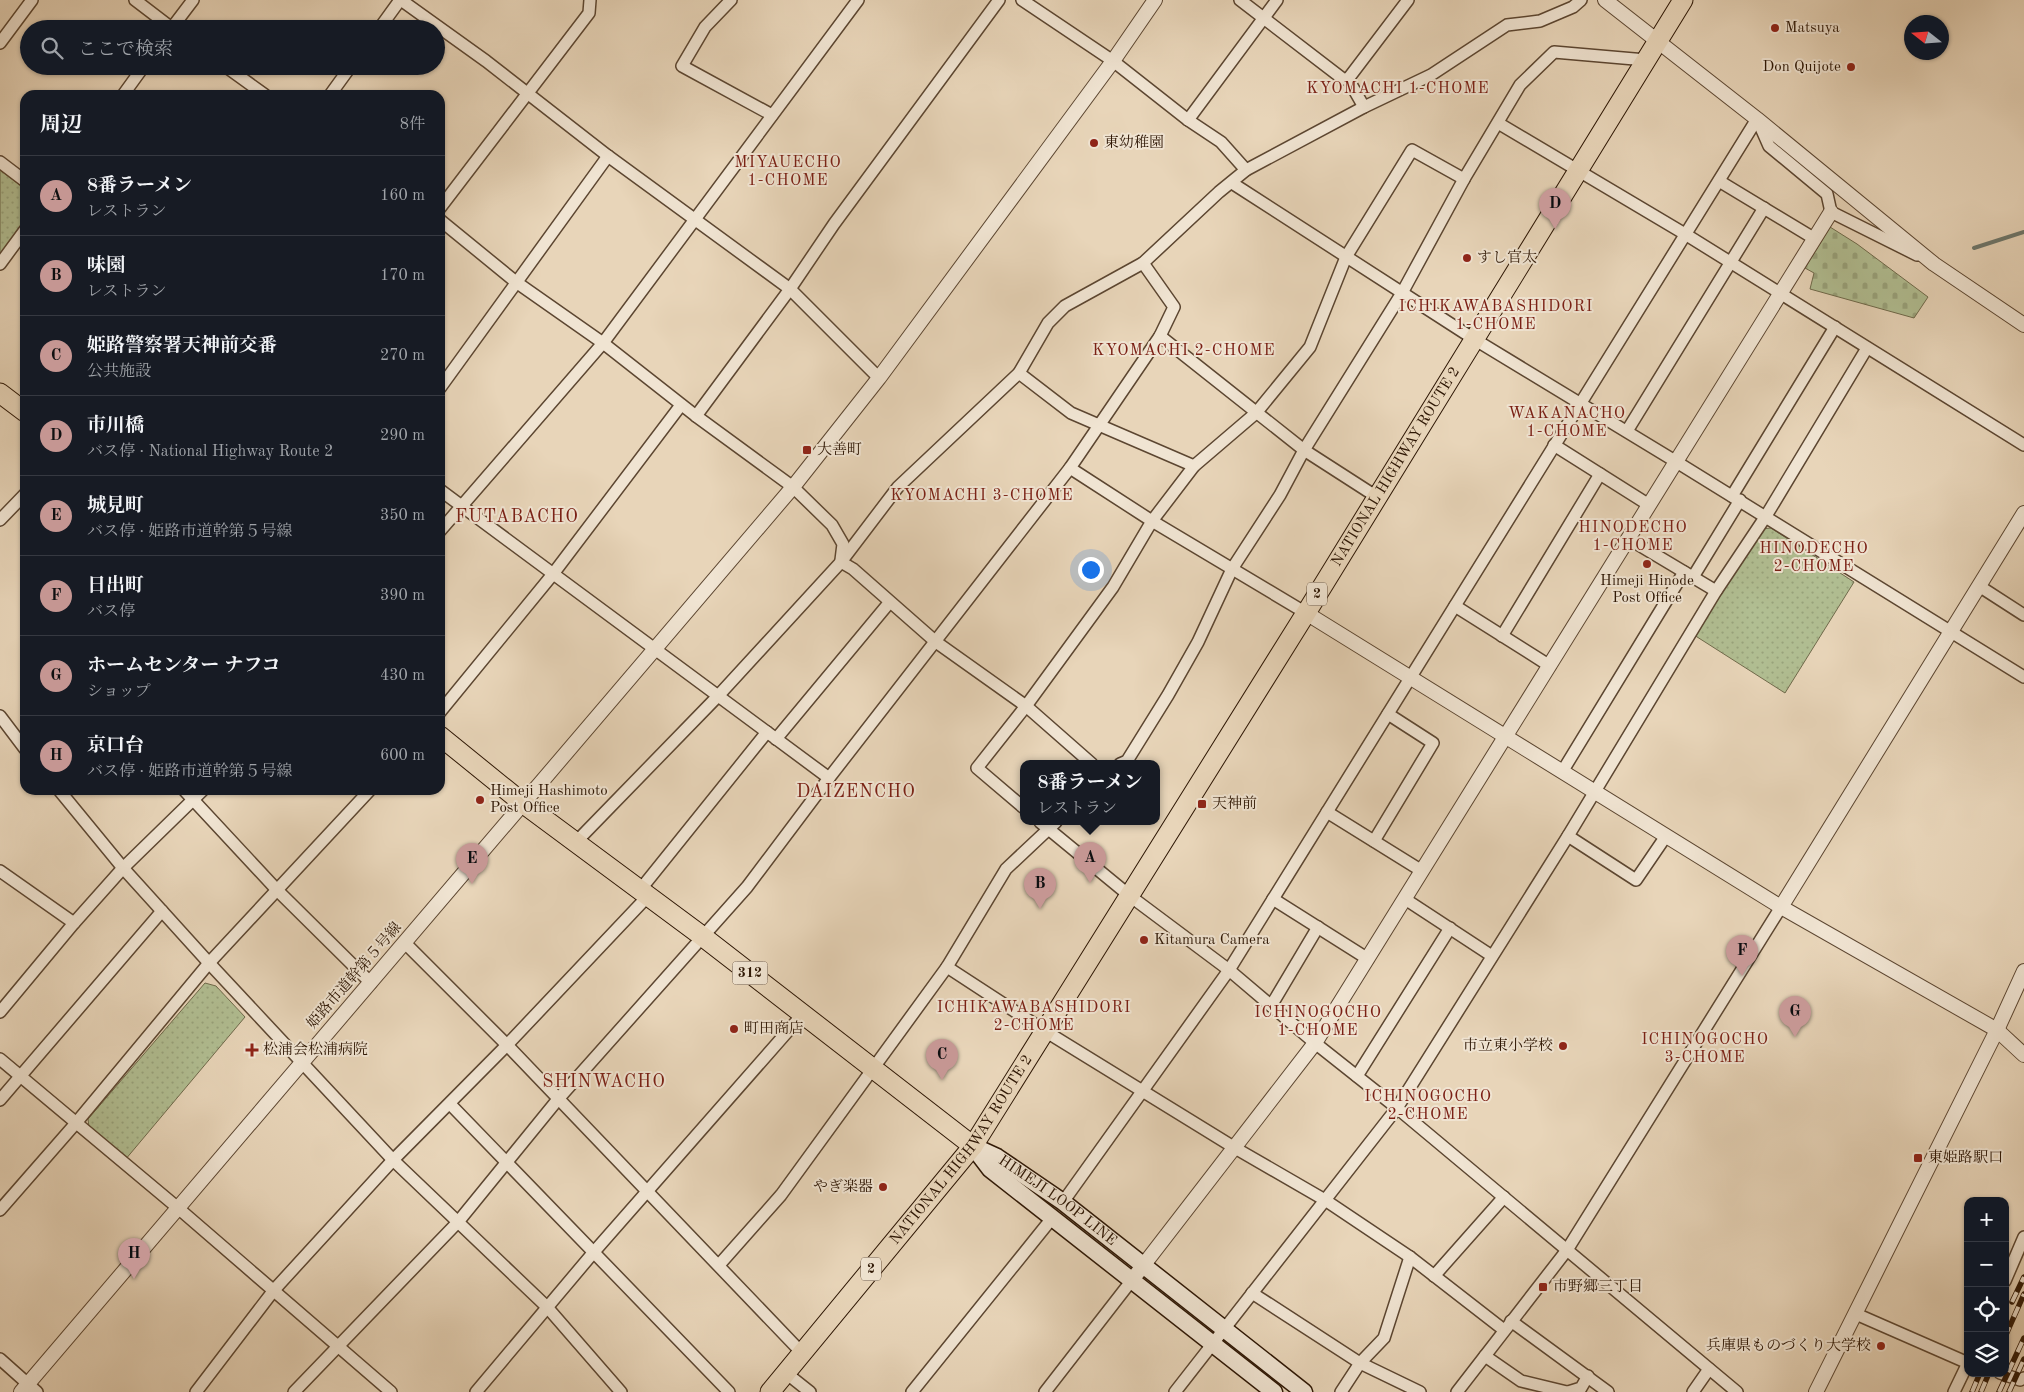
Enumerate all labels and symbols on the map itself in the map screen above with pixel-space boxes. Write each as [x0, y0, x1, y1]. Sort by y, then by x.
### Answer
north arrow [1904, 15, 1949, 60]
place label: Matsuya [1785, 21, 1840, 36]
marker: Matsuya [1769, 22, 1781, 34]
place label: Don Quijote [1763, 60, 1841, 75]
marker: Don Quijote [1845, 61, 1857, 73]
district label: KYOMACHI 1-CHOME [1306, 81, 1490, 97]
place label: 東幼稚園 [1104, 134, 1164, 151]
marker: 東幼稚園 [1088, 137, 1100, 149]
district label: MIYAUECHO 1-CHOME [734, 155, 842, 189]
pin: D [1539, 188, 1571, 229]
place label: すし官太 [1477, 249, 1537, 266]
marker: すし官太 [1461, 252, 1473, 264]
district label: ICHIKAWABASHIDORI 1-CHOME [1399, 299, 1593, 333]
district label: KYOMACHI 2-CHOME [1092, 343, 1276, 359]
street label: NATIONAL HIGHWAY ROUTE 2 [1329, 365, 1463, 569]
district label: WAKANACHO 1-CHOME [1508, 406, 1626, 440]
place label: 大善町 [817, 441, 862, 458]
marker: 大善町 [801, 444, 813, 456]
district label: KYOMACHI 3-CHOME [890, 488, 1074, 504]
district label: FUTABACHO [455, 508, 579, 526]
district label: HINODECHO 1-CHOME [1578, 520, 1688, 554]
district label: HINODECHO 2-CHOME [1759, 541, 1869, 575]
your location [1078, 557, 1104, 583]
marker: Himeji Hinode Post Office [1641, 558, 1653, 570]
place label: Himeji Hinode Post Office [1600, 574, 1694, 606]
road number: 2 [1307, 582, 1327, 606]
district label: DAIZENCHO [796, 783, 916, 801]
place label: Himeji Hashimoto Post Office [490, 784, 608, 816]
marker: Himeji Hashimoto Post Office [474, 794, 486, 806]
place label: 天神前 [1212, 795, 1257, 812]
marker: 天神前 [1196, 798, 1208, 810]
pin: A [1074, 842, 1106, 883]
pin: E [456, 843, 488, 884]
pin: B [1024, 868, 1056, 909]
street label: 姫路市道幹第５号線 [304, 919, 405, 1032]
place label: Kitamura Camera [1154, 933, 1270, 948]
marker: Kitamura Camera [1138, 934, 1150, 946]
pin: F [1726, 935, 1758, 976]
road number: 312 [732, 961, 768, 984]
pin: G [1779, 996, 1811, 1037]
district label: ICHIKAWABASHIDORI 2-CHOME [937, 1000, 1131, 1034]
district label: ICHINOGOCHO 1-CHOME [1254, 1005, 1382, 1039]
place label: 町田商店 [744, 1020, 804, 1037]
marker: 町田商店 [728, 1023, 740, 1035]
district label: ICHINOGOCHO 3-CHOME [1641, 1032, 1769, 1066]
place label: 市立東小学校 [1463, 1037, 1553, 1054]
pin: C [926, 1039, 958, 1080]
marker: 市立東小学校 [1557, 1040, 1569, 1052]
place label: 松浦会松浦病院 [263, 1041, 368, 1058]
marker: 松浦会松浦病院 [245, 1043, 259, 1057]
street label: NATIONAL HIGHWAY ROUTE 2 [887, 1053, 1035, 1247]
district label: SHINWACHO [542, 1073, 666, 1091]
district label: ICHINOGOCHO 2-CHOME [1364, 1089, 1492, 1123]
place label: 東姫路駅口 [1928, 1149, 2003, 1166]
marker: 東姫路駅口 [1912, 1152, 1924, 1164]
street label: HIMEJI LOOP LINE [996, 1153, 1119, 1249]
place label: やぎ楽器 [813, 1178, 873, 1195]
marker: やぎ楽器 [877, 1181, 889, 1193]
pin: H [118, 1238, 150, 1279]
road number: 2 [861, 1258, 881, 1280]
place label: 市野郷三丁目 [1553, 1278, 1643, 1295]
marker: 市野郷三丁目 [1537, 1281, 1549, 1293]
place label: 兵庫県ものづくり大学校 [1706, 1337, 1871, 1354]
marker: 兵庫県ものづくり大学校 [1875, 1340, 1887, 1352]

